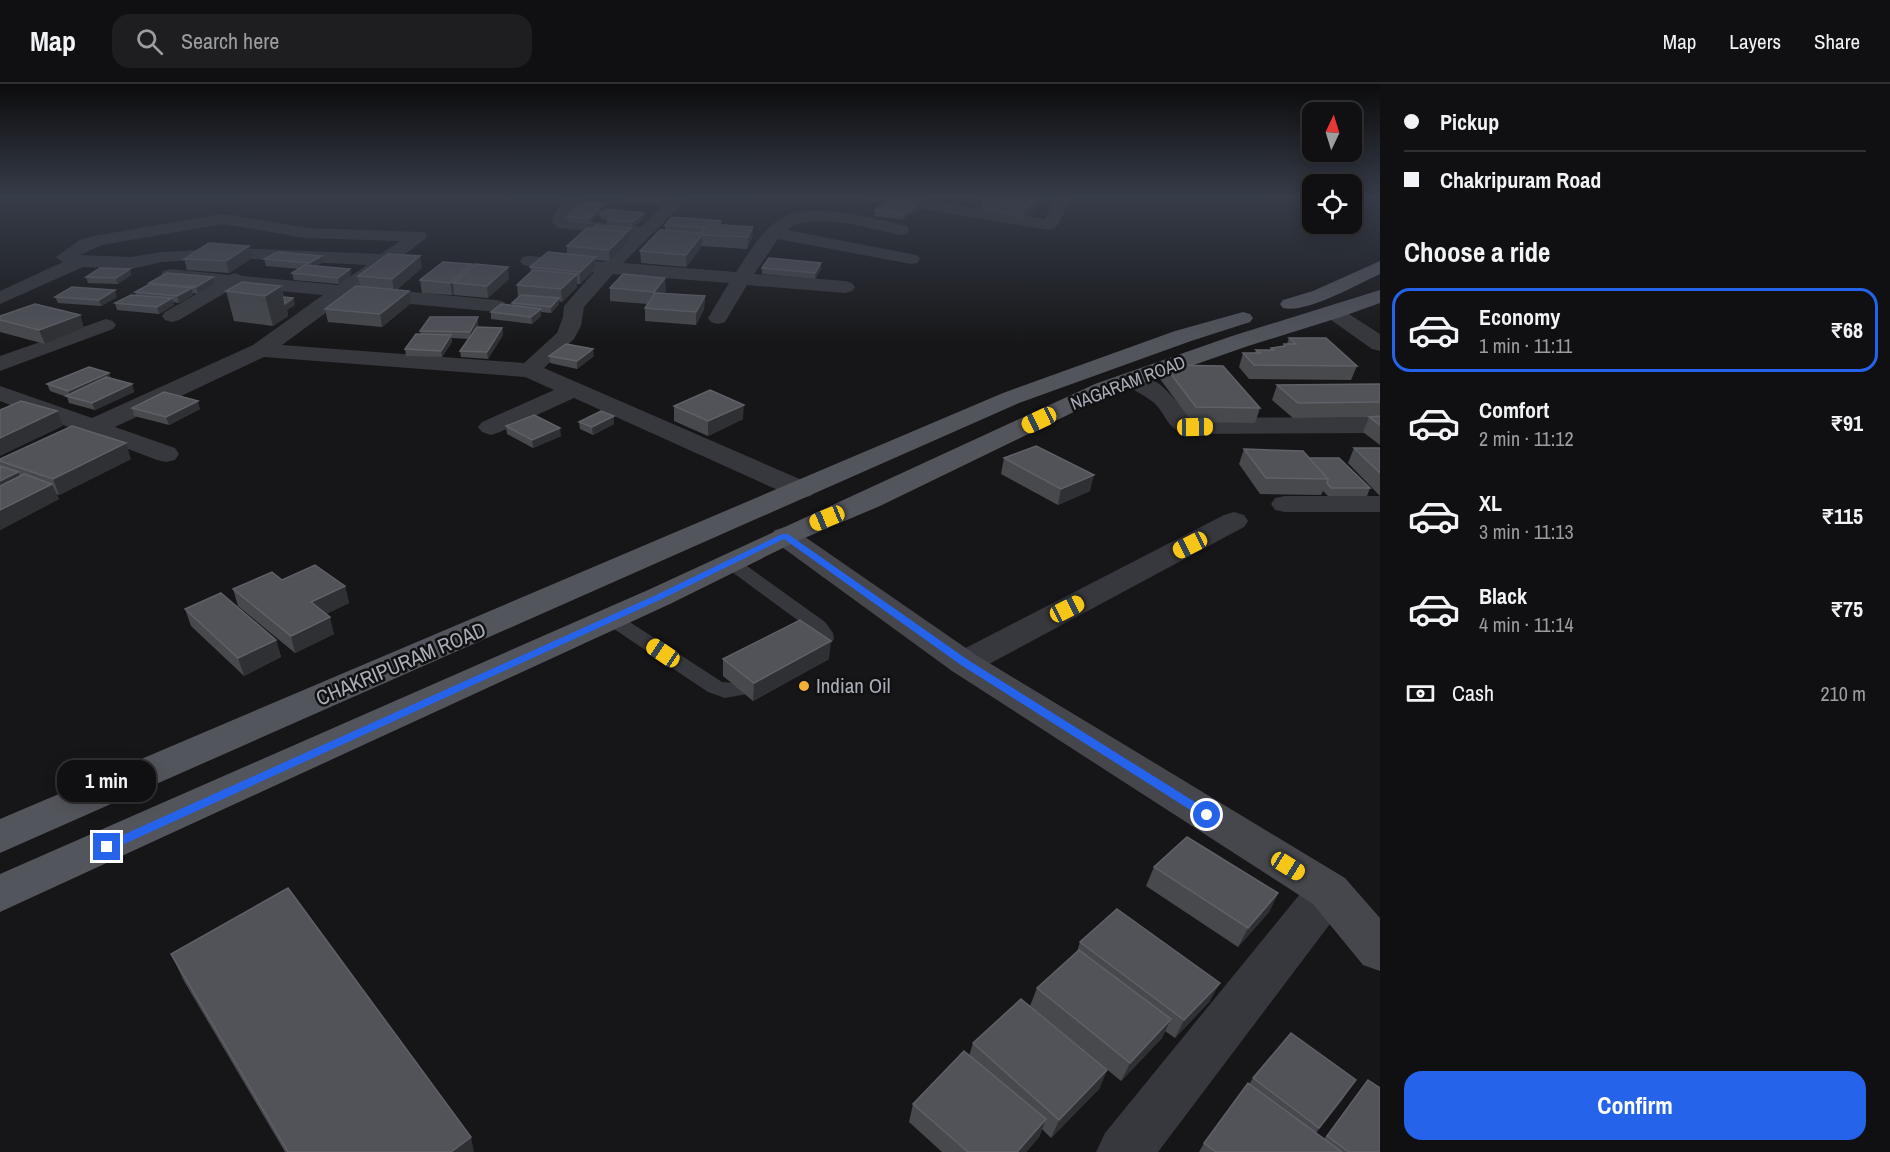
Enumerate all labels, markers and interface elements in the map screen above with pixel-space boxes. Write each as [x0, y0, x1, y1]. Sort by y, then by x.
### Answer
search box [112, 14, 532, 68]
text: Map [30, 22, 76, 60]
icon: search [133, 25, 166, 58]
text: Search here [181, 26, 279, 56]
text: Map [1663, 27, 1696, 56]
text: Layers [1729, 27, 1781, 56]
text: Share [1814, 27, 1860, 56]
north arrow [1302, 102, 1362, 162]
map controls [1302, 102, 1362, 234]
text: Pickup [1440, 107, 1499, 137]
text: Chakripuram Road [1440, 165, 1601, 195]
button: locate [1302, 174, 1362, 234]
text: Choose a ride [1404, 234, 1550, 270]
text: Economy [1479, 302, 1560, 332]
icon: car [1407, 303, 1461, 357]
text: ₹68 [1830, 315, 1863, 345]
text: 1 min · 11:11 [1479, 332, 1572, 359]
street label: NAGARAM ROAD [1067, 349, 1189, 416]
text: Comfort [1479, 395, 1549, 425]
icon: car [1407, 396, 1461, 450]
car [1019, 404, 1059, 436]
text: ₹91 [1830, 408, 1863, 438]
car [1177, 418, 1213, 436]
text: 2 min · 11:12 [1479, 425, 1574, 452]
text: XL [1479, 488, 1502, 518]
icon: car [1407, 489, 1461, 543]
text: ₹115 [1821, 501, 1863, 531]
car [807, 503, 847, 533]
text: 3 min · 11:13 [1479, 518, 1574, 545]
car [1170, 529, 1210, 561]
text: Black [1479, 581, 1527, 611]
icon: car [1407, 582, 1461, 636]
car [1047, 593, 1087, 625]
text: ₹75 [1830, 594, 1863, 624]
text: 4 min · 11:14 [1479, 611, 1574, 638]
street label: CHAKRIPURAM ROAD [311, 615, 490, 712]
car [643, 635, 683, 671]
place label: Indian Oil [816, 671, 891, 700]
icon: cash [1404, 677, 1437, 710]
text: Cash [1452, 678, 1494, 708]
marker: Indian Oil [797, 679, 811, 693]
text: 210 m [1820, 680, 1866, 707]
callout: 1 min [57, 760, 156, 802]
text: 1 min [85, 767, 128, 794]
route start [1193, 801, 1220, 828]
route end [93, 833, 120, 860]
car [1268, 849, 1308, 883]
button: Confirm [1404, 1071, 1866, 1140]

